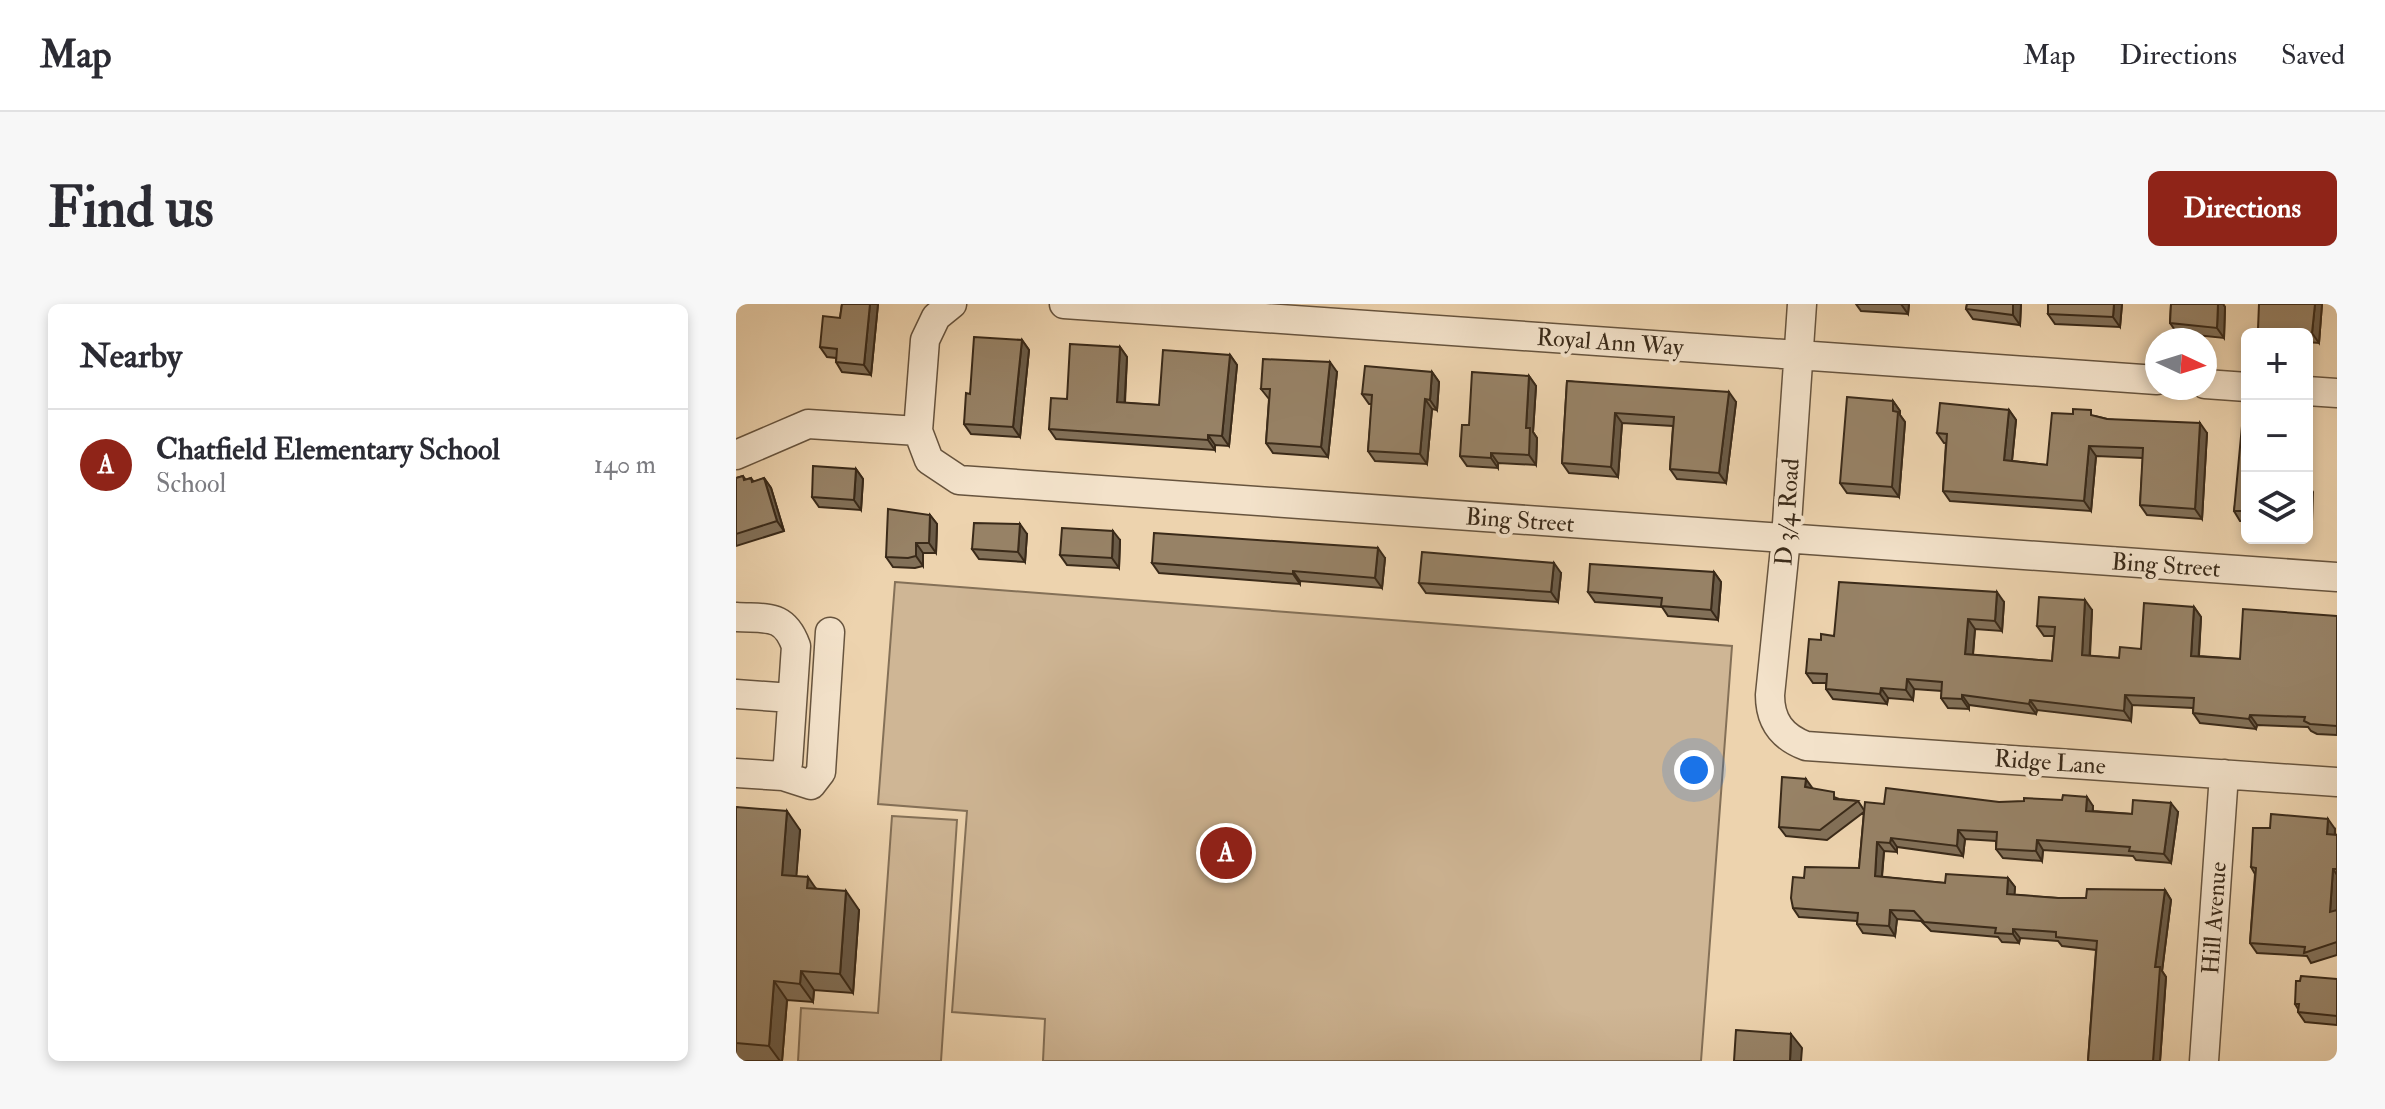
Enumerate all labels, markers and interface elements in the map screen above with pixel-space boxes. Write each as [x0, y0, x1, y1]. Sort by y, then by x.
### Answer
text: Map [40, 31, 111, 79]
text: Map [2023, 38, 2076, 73]
text: Directions [2120, 38, 2237, 73]
text: Saved [2281, 38, 2345, 73]
button: Directions [2148, 171, 2337, 246]
text: Find us [48, 173, 214, 244]
street label: Royal Ann Way [1535, 322, 1685, 363]
north arrow [2145, 328, 2217, 400]
map controls [2241, 328, 2313, 544]
button: + [2241, 328, 2313, 400]
text: Nearby [80, 335, 182, 378]
button: − [2241, 400, 2313, 472]
text: Chatfield Elementary School [156, 431, 500, 468]
text: A [98, 449, 114, 481]
text: 140 m [594, 449, 656, 481]
street label: D 3/4 Road [1768, 457, 1807, 567]
text: School [156, 468, 226, 500]
button: layers [2241, 472, 2313, 544]
street label: Bing Street [1464, 501, 1576, 540]
street label: Bing Street [2110, 546, 2222, 585]
street label: Ridge Lane [1993, 743, 2107, 782]
your location [1674, 750, 1714, 790]
pin: A [1200, 823, 1252, 883]
street label: Hill Avenue [2195, 861, 2234, 975]

